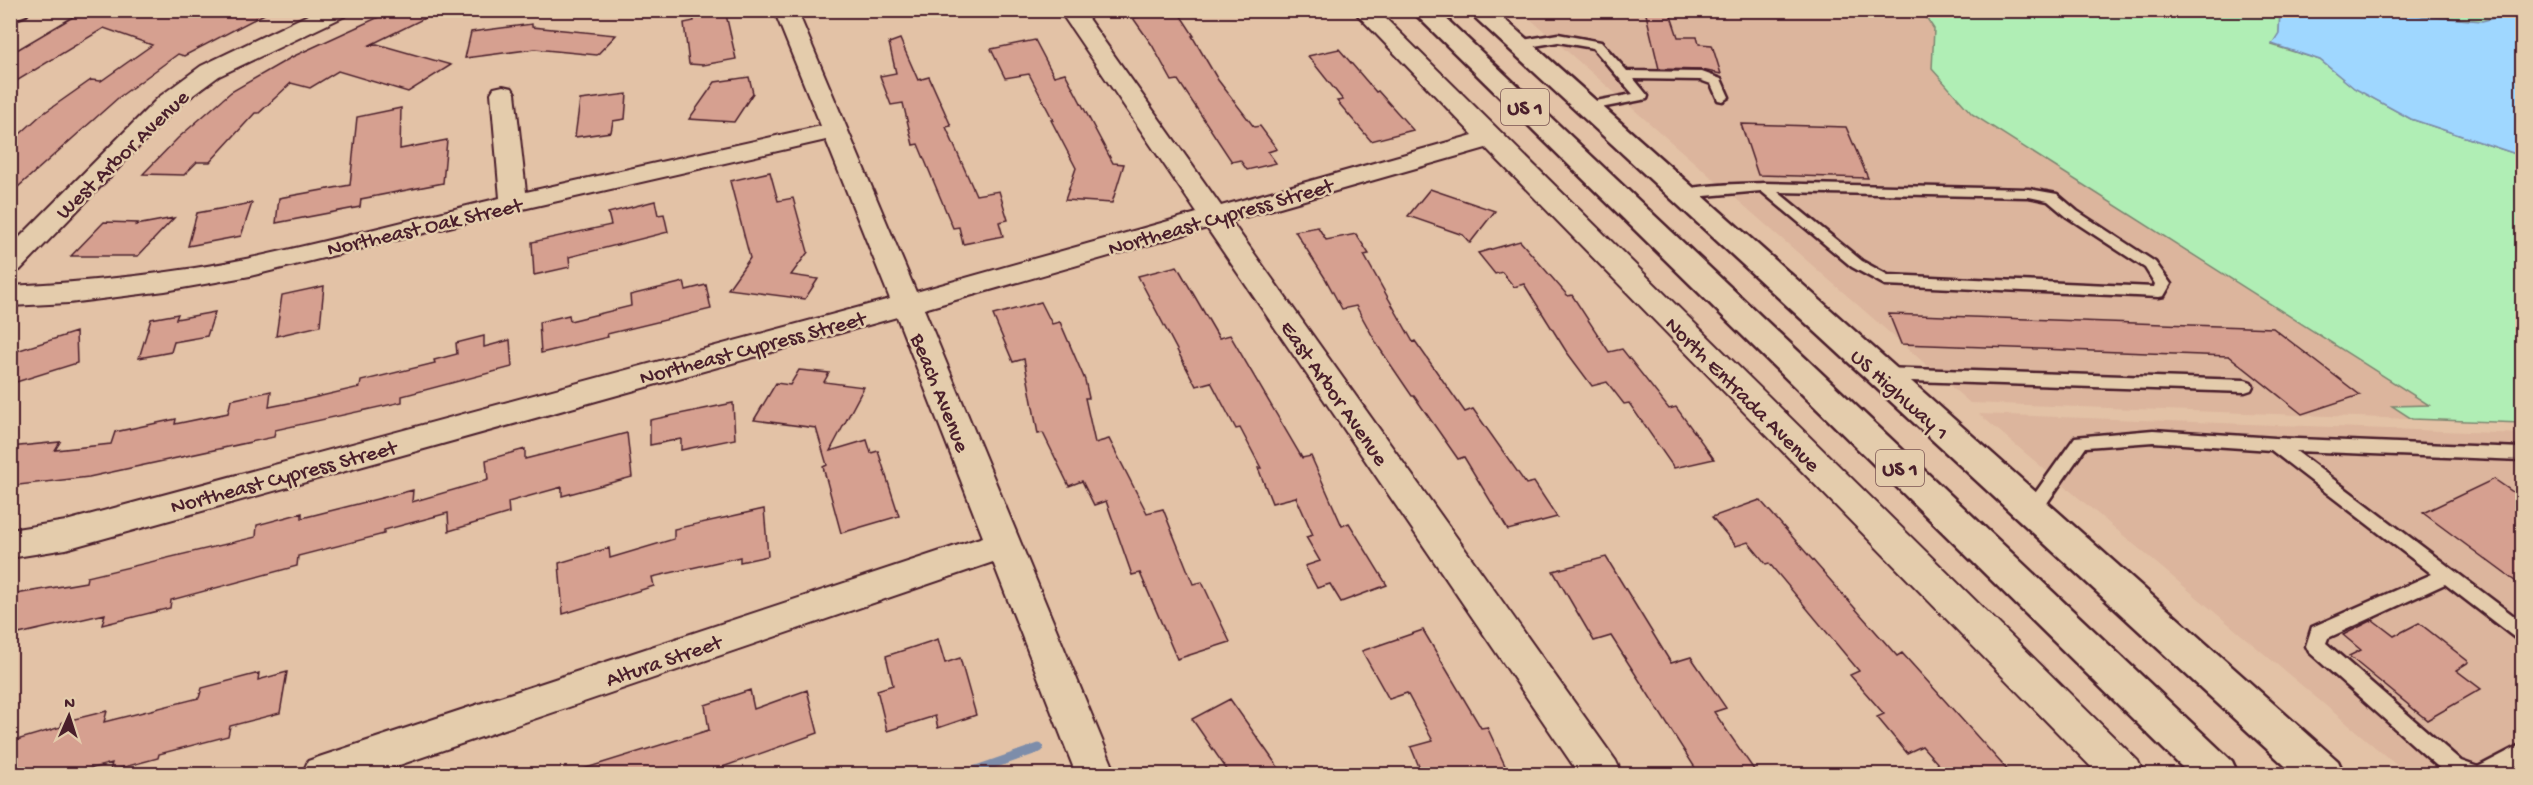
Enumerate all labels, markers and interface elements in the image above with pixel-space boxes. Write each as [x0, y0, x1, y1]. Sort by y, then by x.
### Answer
street label: West Arbor Avenue [52, 85, 196, 226]
road number: US 1 [1501, 89, 1549, 125]
street label: Northeast Cypress Street [1106, 174, 1339, 263]
street label: Northeast Oak Street [325, 193, 527, 264]
street label: Northeast Cypress Street [637, 307, 871, 393]
street label: North Entrada Avenue [1658, 313, 1825, 479]
street label: East Arbor Avenue [1273, 317, 1393, 472]
street label: Beach Avenue [902, 330, 974, 457]
street label: US Highway 1 [1844, 345, 1953, 447]
street label: Northeast Cypress Street [168, 436, 402, 522]
road number: US 1 [1876, 450, 1924, 486]
street label: Altura Street [603, 630, 728, 695]
north arrow [39, 686, 99, 746]
text: N [64, 695, 76, 714]

